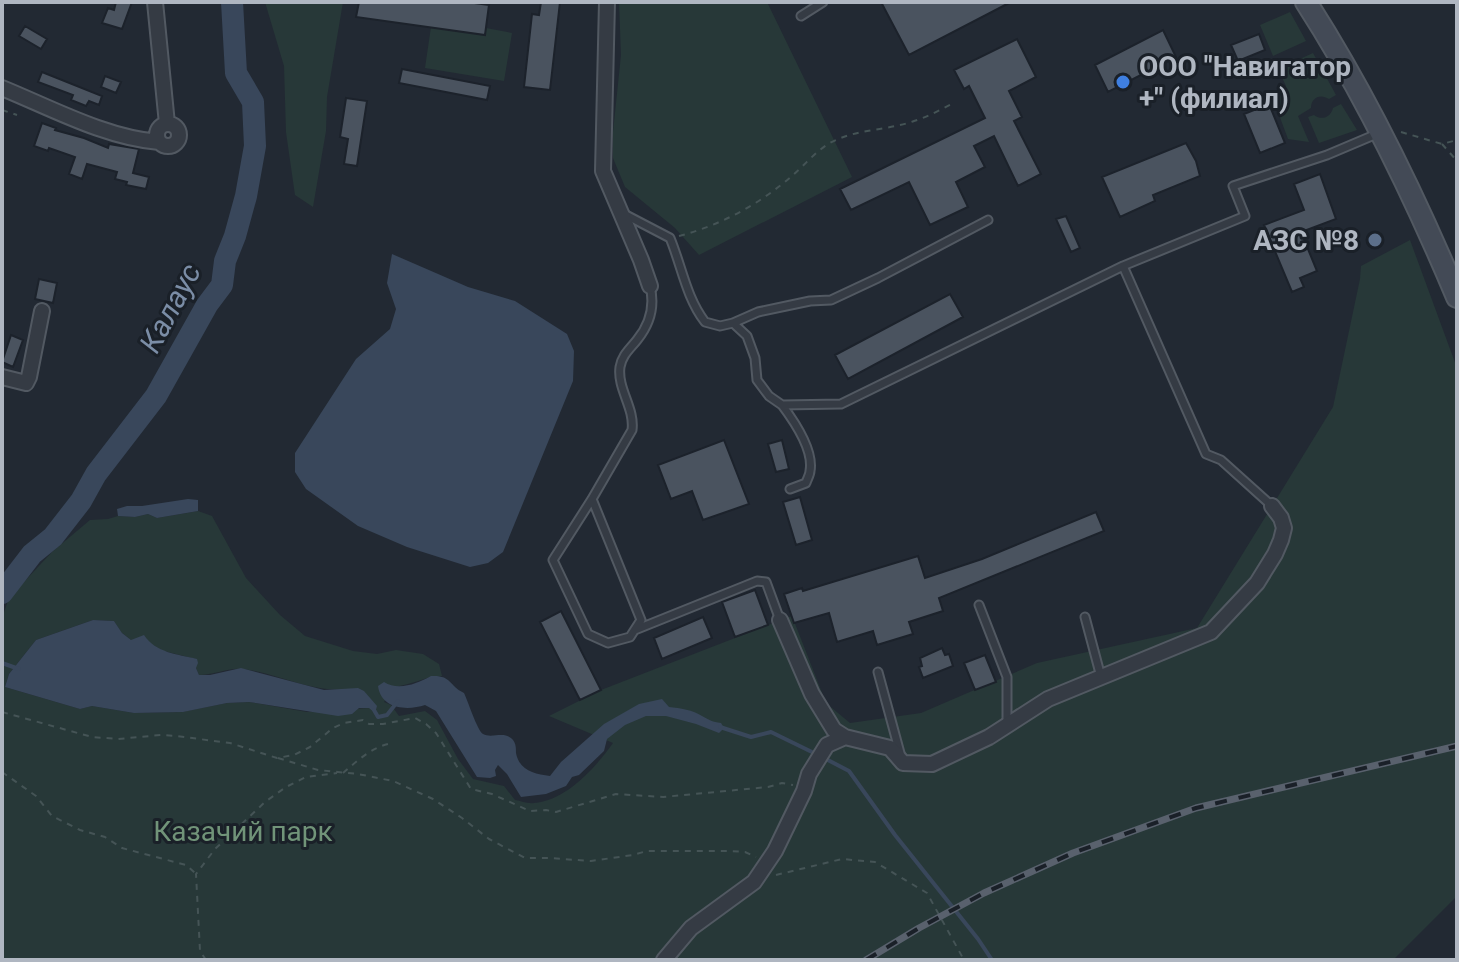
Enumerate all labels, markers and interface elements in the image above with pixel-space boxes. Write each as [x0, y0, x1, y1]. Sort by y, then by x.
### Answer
place label: ООО "Навигатор +" (филиал) [1139, 50, 1351, 115]
marker: ООО "Навигатор +" (филиал) [1114, 73, 1132, 91]
place label: АЗС №8 [1253, 224, 1359, 257]
marker: АЗС №8 [1366, 231, 1384, 249]
water label: Калаус [132, 257, 208, 359]
park label: Казачий парк [153, 815, 333, 848]

